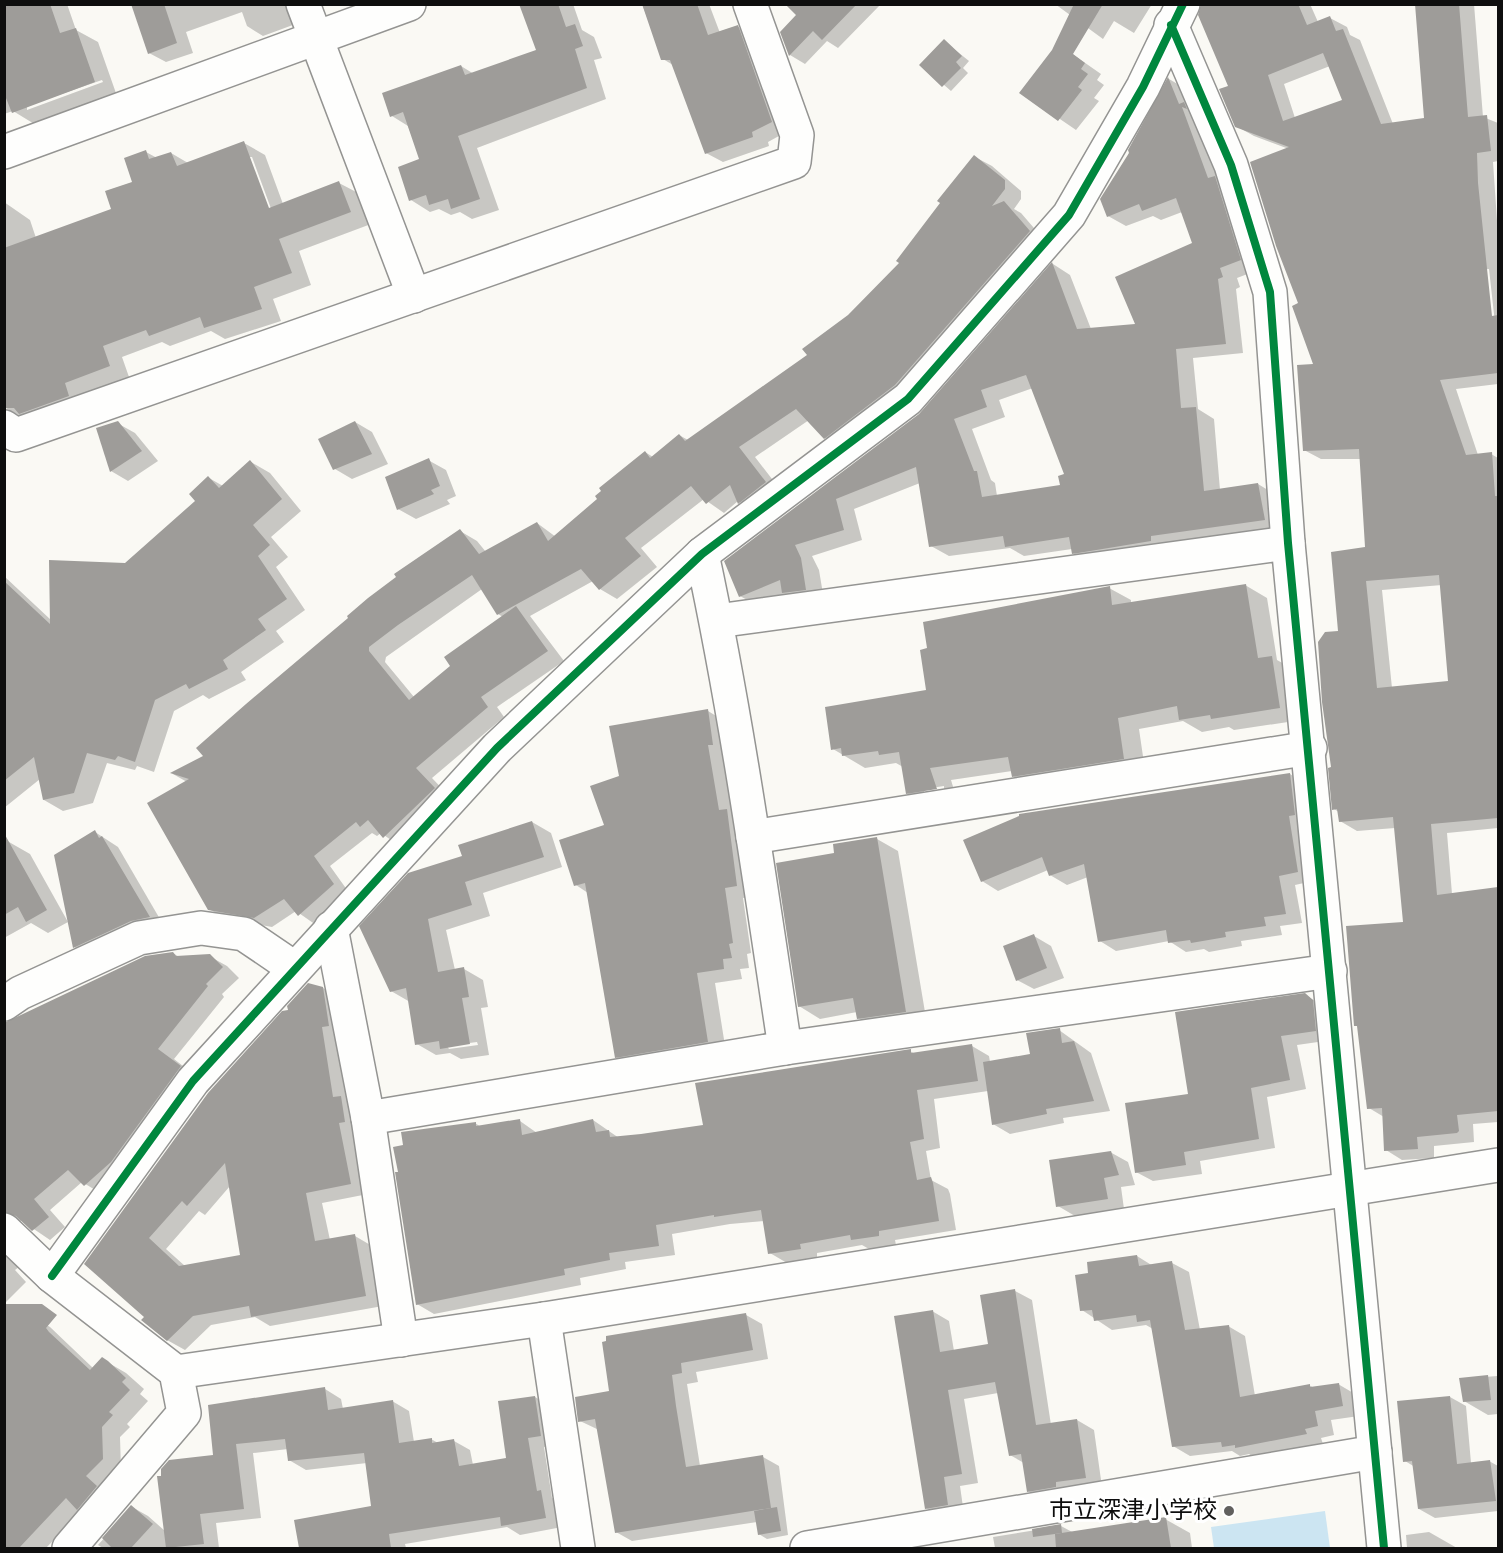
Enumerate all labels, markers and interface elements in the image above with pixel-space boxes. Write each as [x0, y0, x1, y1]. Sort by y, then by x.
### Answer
place label: 市立深津小学校 [1049, 1493, 1217, 1529]
marker: 市立深津小学校 [1222, 1504, 1236, 1518]

